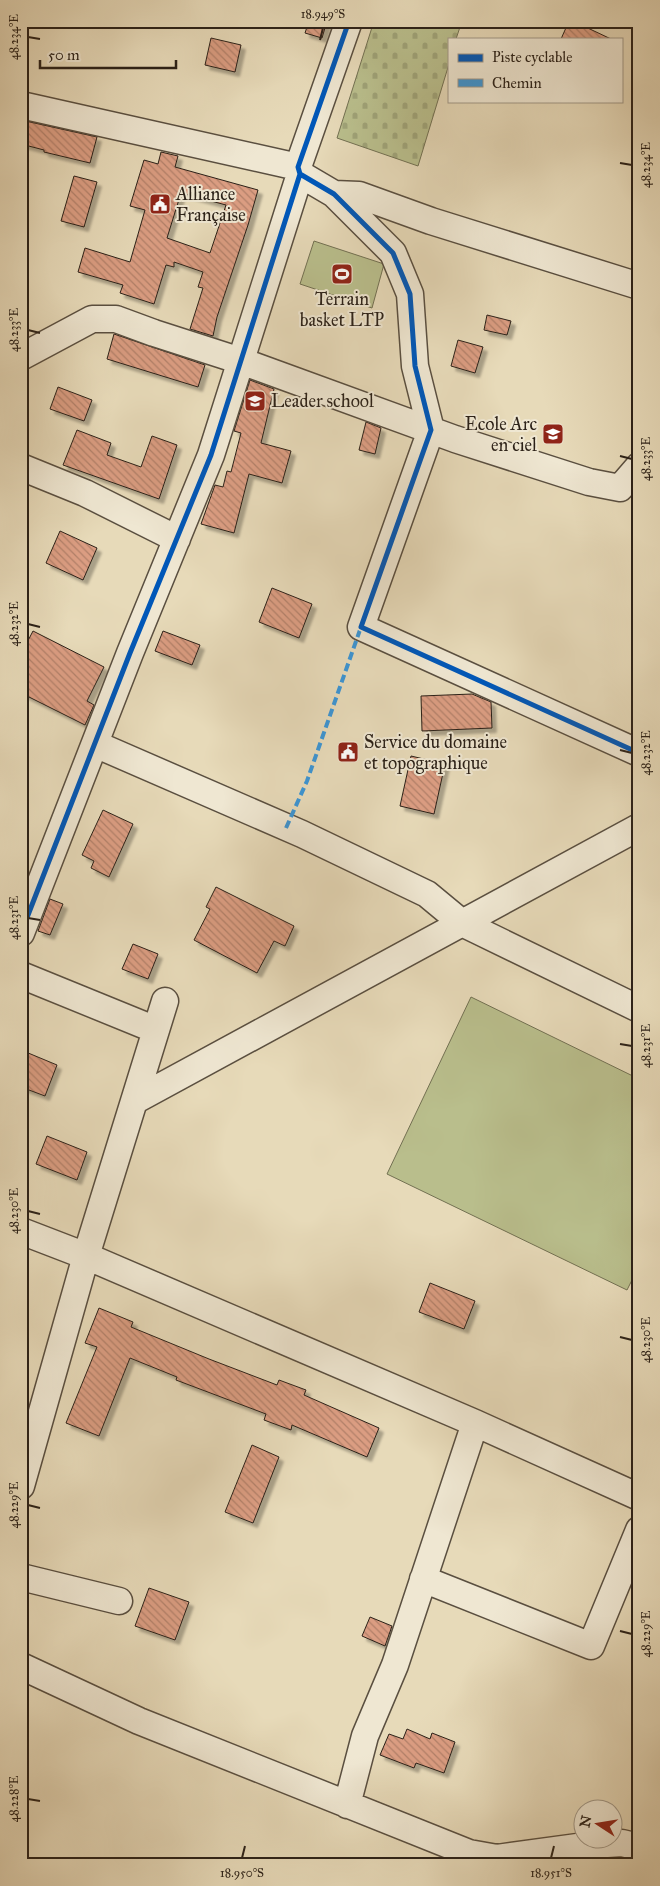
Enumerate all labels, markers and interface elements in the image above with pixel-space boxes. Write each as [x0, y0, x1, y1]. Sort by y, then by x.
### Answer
text: 18.949°S [301, 7, 345, 21]
text: 48.234°E [7, 14, 21, 60]
scale bar [40, 38, 176, 70]
legend [448, 38, 622, 102]
text: 50 m [48, 46, 80, 64]
text: Piste cyclable [492, 48, 572, 66]
text: Chemin [492, 74, 542, 92]
text: 48.234°E [639, 142, 653, 188]
place label: Alliance Française [175, 183, 246, 226]
public building icon: Alliance Française [148, 192, 172, 216]
sports icon: Terrain basket LTP [330, 262, 354, 286]
place label: Terrain basket LTP [300, 288, 384, 331]
text: 48.233°E [7, 308, 21, 352]
school or university icon: Leader school [243, 389, 267, 413]
place label: Leader school [271, 390, 374, 412]
place label: Ecole Arc en ciel [465, 413, 537, 456]
school or university icon: Ecole Arc en ciel [541, 422, 565, 446]
text: 48.233°E [639, 437, 653, 481]
text: 48.232°E [7, 601, 21, 647]
text: 48.232°E [639, 730, 653, 776]
place label: Service du domaine et topographique [364, 731, 507, 775]
public building icon: Service du domaine et topographique [336, 740, 360, 764]
text: 48.231°E [7, 896, 21, 940]
text: 48.231°E [639, 1024, 653, 1068]
text: 48.230°E [7, 1187, 21, 1234]
text: 48.230°E [639, 1316, 653, 1363]
text: 48.229°E [7, 1481, 21, 1528]
text: 48.229°E [639, 1610, 653, 1657]
text: 48.228°E [7, 1775, 21, 1822]
north arrow [572, 1798, 622, 1848]
text: N [576, 1814, 595, 1829]
text: 18.950°S [220, 1866, 264, 1880]
text: 18.951°S [530, 1866, 572, 1880]

